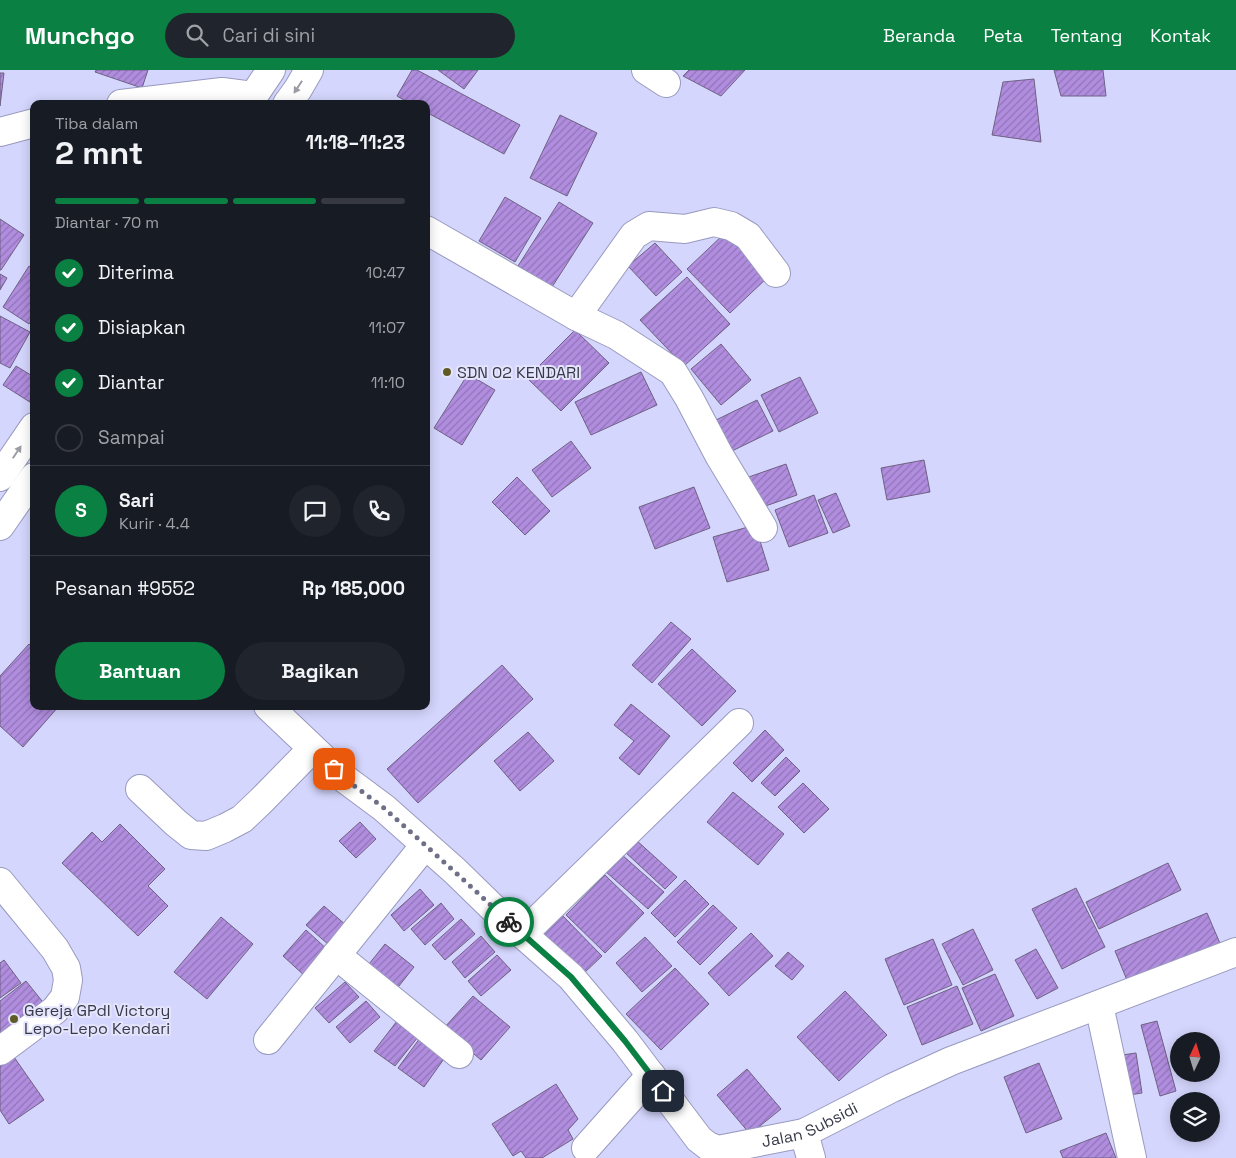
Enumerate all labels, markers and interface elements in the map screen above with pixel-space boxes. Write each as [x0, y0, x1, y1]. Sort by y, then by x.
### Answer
search box [165, 13, 515, 58]
text: Munchgo [25, 20, 135, 51]
icon: search [183, 21, 211, 49]
text: Cari di sini [223, 23, 315, 48]
text: Beranda [883, 24, 955, 47]
text: Peta [983, 24, 1023, 47]
text: Tentang [1051, 24, 1122, 47]
text: Kontak [1150, 24, 1211, 47]
one-way arrow [294, 81, 303, 94]
text: Tiba dalam [55, 113, 138, 134]
text: 11:18–11:23 [305, 130, 405, 155]
text: 2 mnt [55, 133, 143, 173]
text: Diantar · 70 m [55, 212, 159, 233]
icon: check [55, 259, 83, 287]
text: Diterima [98, 260, 174, 285]
text: 10:47 [365, 262, 405, 283]
icon: check [55, 314, 83, 342]
text: Disiapkan [98, 315, 186, 340]
text: 11:07 [369, 317, 405, 338]
place label: SDN 02 KENDARI [457, 362, 580, 383]
marker: SDN 02 KENDARI [441, 366, 453, 378]
icon: check [55, 369, 83, 397]
text: Diantar [98, 370, 164, 395]
text: 11:10 [371, 372, 405, 393]
text: Sampai [98, 425, 165, 450]
one-way arrow [12, 445, 22, 459]
button: chat [289, 485, 341, 537]
button: phone [353, 485, 405, 537]
text: Sari [119, 488, 154, 513]
text: S [75, 498, 87, 523]
text: Kurir · 4.4 [119, 513, 190, 534]
text: Pesanan #9552 [55, 576, 195, 601]
text: Rp 185,000 [302, 576, 405, 601]
button: Bantuan [55, 642, 225, 700]
button: Bagikan [235, 642, 405, 700]
pin [313, 748, 355, 790]
icon: bag [320, 755, 348, 783]
courier [484, 897, 534, 947]
icon: bike [495, 908, 523, 936]
place label: Gereja GPdI Victory Lepo-Lepo Kendari [24, 1000, 170, 1039]
marker: Gereja GPdI Victory Lepo-Lepo Kendari [8, 1013, 20, 1025]
north arrow [1170, 1032, 1220, 1082]
map controls [1170, 1032, 1220, 1142]
pin [642, 1070, 684, 1112]
icon: home [649, 1077, 677, 1105]
button: layers [1170, 1092, 1220, 1142]
street label: Jalan Subsidi [760, 1097, 861, 1152]

